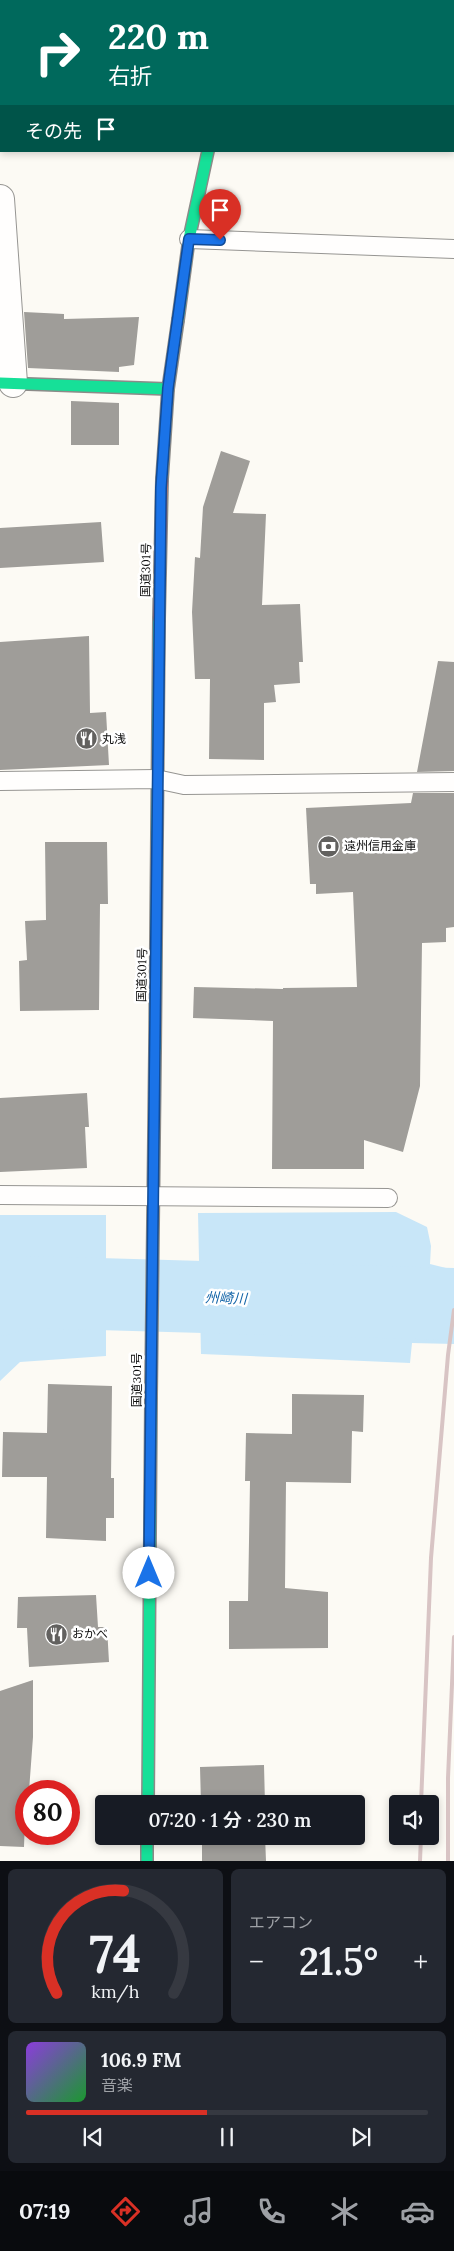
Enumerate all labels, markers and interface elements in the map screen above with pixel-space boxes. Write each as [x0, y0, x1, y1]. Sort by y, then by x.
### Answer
text: 220 m [108, 14, 209, 59]
icon: right [25, 20, 90, 85]
text: 右折 [108, 62, 152, 90]
icon: arrive [92, 115, 120, 143]
text: その先 [25, 119, 82, 143]
pin [199, 189, 241, 240]
icon: arrive [206, 196, 234, 224]
street label: 国道301号 [138, 543, 153, 597]
restaurant icon: 丸浅 [74, 727, 98, 751]
place label: 丸浅 [102, 731, 126, 746]
bank icon: 遠州信用金庫 [316, 834, 340, 858]
place label: 遠州信用金庫 [344, 838, 416, 853]
street label: 国道301号 [134, 948, 149, 1002]
water label: 州崎川 [205, 1288, 249, 1308]
street label: 国道301号 [129, 1353, 144, 1407]
position arrow [122, 1546, 174, 1598]
restaurant icon: おかべ [44, 1622, 68, 1646]
place label: おかべ [72, 1626, 108, 1641]
speed limit sign: 80 [15, 1780, 80, 1845]
map controls [389, 1795, 439, 1845]
button: sound [389, 1795, 439, 1845]
text: 07:20 · 1 分 · 230 m [149, 1808, 311, 1832]
text: エアコン [249, 1912, 313, 1932]
text: 74 [90, 1920, 141, 1986]
text: 21.5° [299, 1937, 378, 1985]
text: − [249, 1944, 264, 1980]
text: + [413, 1944, 428, 1980]
text: km/h [91, 1980, 140, 2003]
text: 106.9 FM [101, 2048, 181, 2072]
text: 音楽 [101, 2075, 133, 2095]
icon: previous [79, 2123, 107, 2151]
icon: pause [213, 2123, 241, 2151]
icon: next [347, 2123, 375, 2151]
icon: directions [108, 2194, 143, 2229]
icon: music [181, 2194, 216, 2229]
icon: phone [254, 2194, 289, 2229]
icon: climate [327, 2194, 362, 2229]
icon: car [400, 2194, 435, 2229]
text: 07:19 [19, 2197, 70, 2225]

